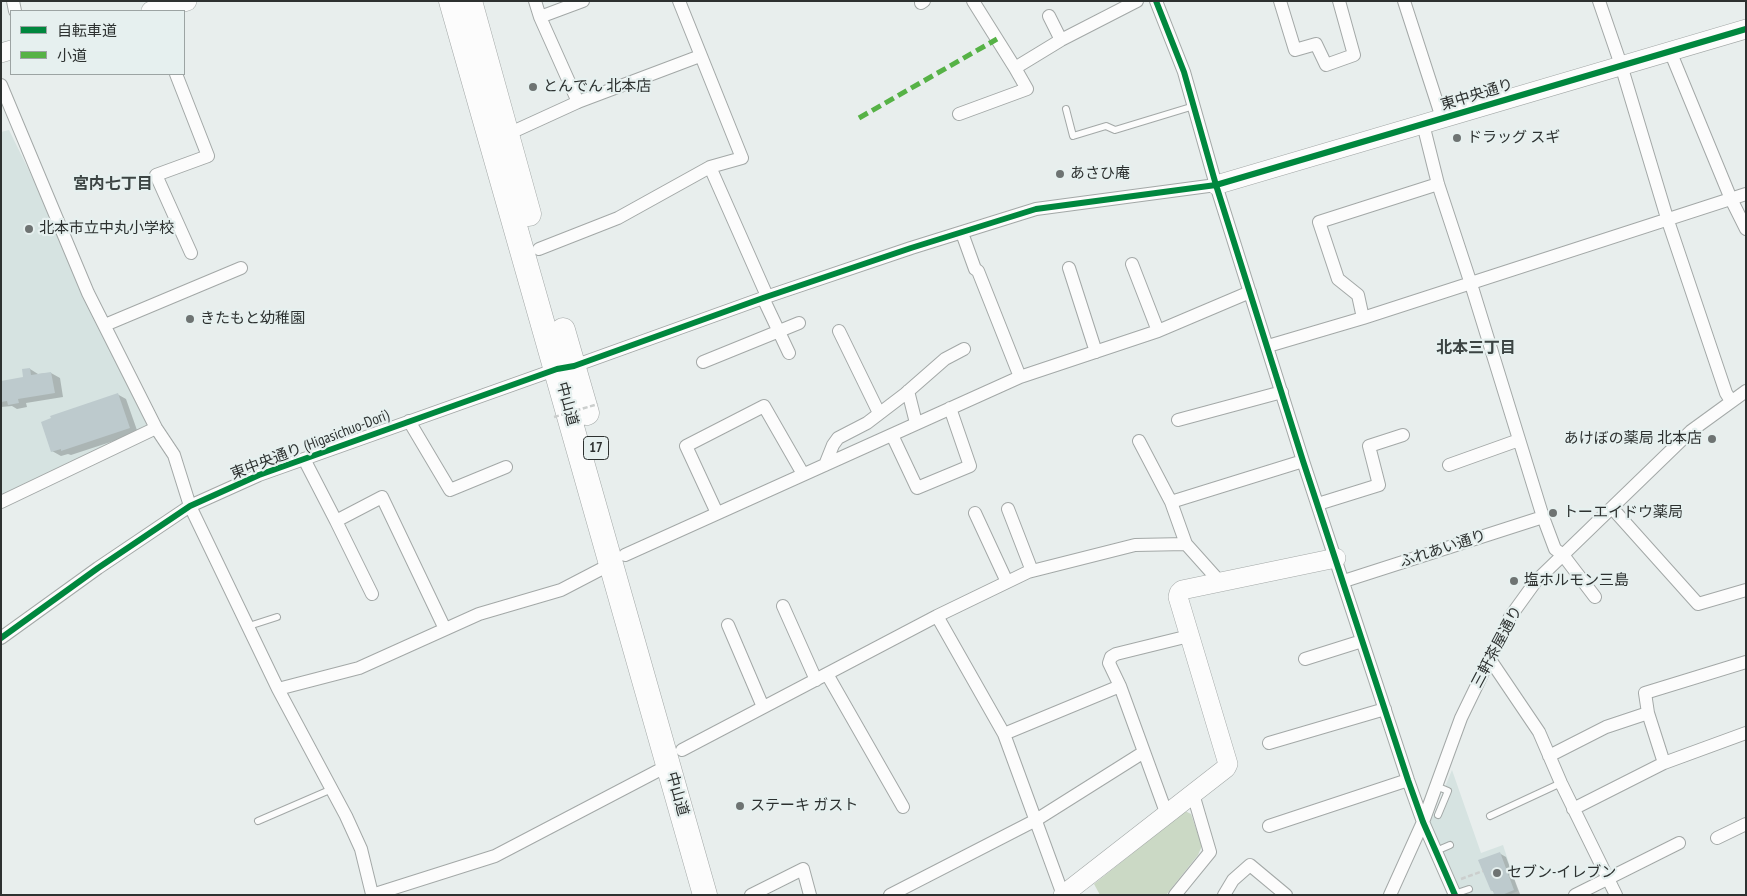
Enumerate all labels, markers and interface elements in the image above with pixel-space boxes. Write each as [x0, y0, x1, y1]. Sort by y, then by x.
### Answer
legend [10, 10, 185, 75]
text: 自転車道 [57, 21, 117, 40]
text: 小道 [57, 46, 87, 65]
street label: 東中央通り [1439, 75, 1515, 115]
place label: とんでん 北本店 [543, 78, 651, 96]
marker: とんでん 北本店 [527, 81, 539, 93]
place label: ドラッグ スギ [1467, 129, 1560, 147]
marker: ドラッグ スギ [1451, 132, 1463, 144]
place label: あさひ庵 [1070, 165, 1130, 183]
marker: あさひ庵 [1054, 168, 1066, 180]
district label: 宮内七丁目 [73, 174, 153, 194]
place label: 北本市立中丸小学校 [39, 220, 174, 238]
marker: 北本市立中丸小学校 [23, 223, 35, 235]
place label: きたもと幼稚園 [200, 310, 305, 328]
marker: きたもと幼稚園 [184, 313, 196, 325]
district label: 北本三丁目 [1436, 338, 1516, 358]
street label: 中山道 [552, 380, 582, 428]
street label: 東中央通り (Higasichuo-Dori) [228, 406, 392, 484]
place label: あけぼの薬局 北本店 [1564, 430, 1702, 448]
marker: あけぼの薬局 北本店 [1706, 433, 1718, 445]
road number: 17 [584, 436, 608, 459]
place label: トーエイドウ薬局 [1563, 504, 1683, 522]
marker: トーエイドウ薬局 [1547, 507, 1559, 519]
street label: ふれあい通り [1397, 527, 1489, 571]
place label: 塩ホルモン三島 [1524, 572, 1629, 590]
marker: 塩ホルモン三島 [1508, 575, 1520, 587]
street label: 三軒茶屋通り [1468, 603, 1526, 691]
street label: 中山道 [662, 770, 692, 818]
place label: ステーキ ガスト [750, 797, 858, 815]
marker: ステーキ ガスト [734, 800, 746, 812]
place label: セブン-イレブン [1507, 864, 1616, 882]
marker: セブン-イレブン [1491, 867, 1503, 879]

